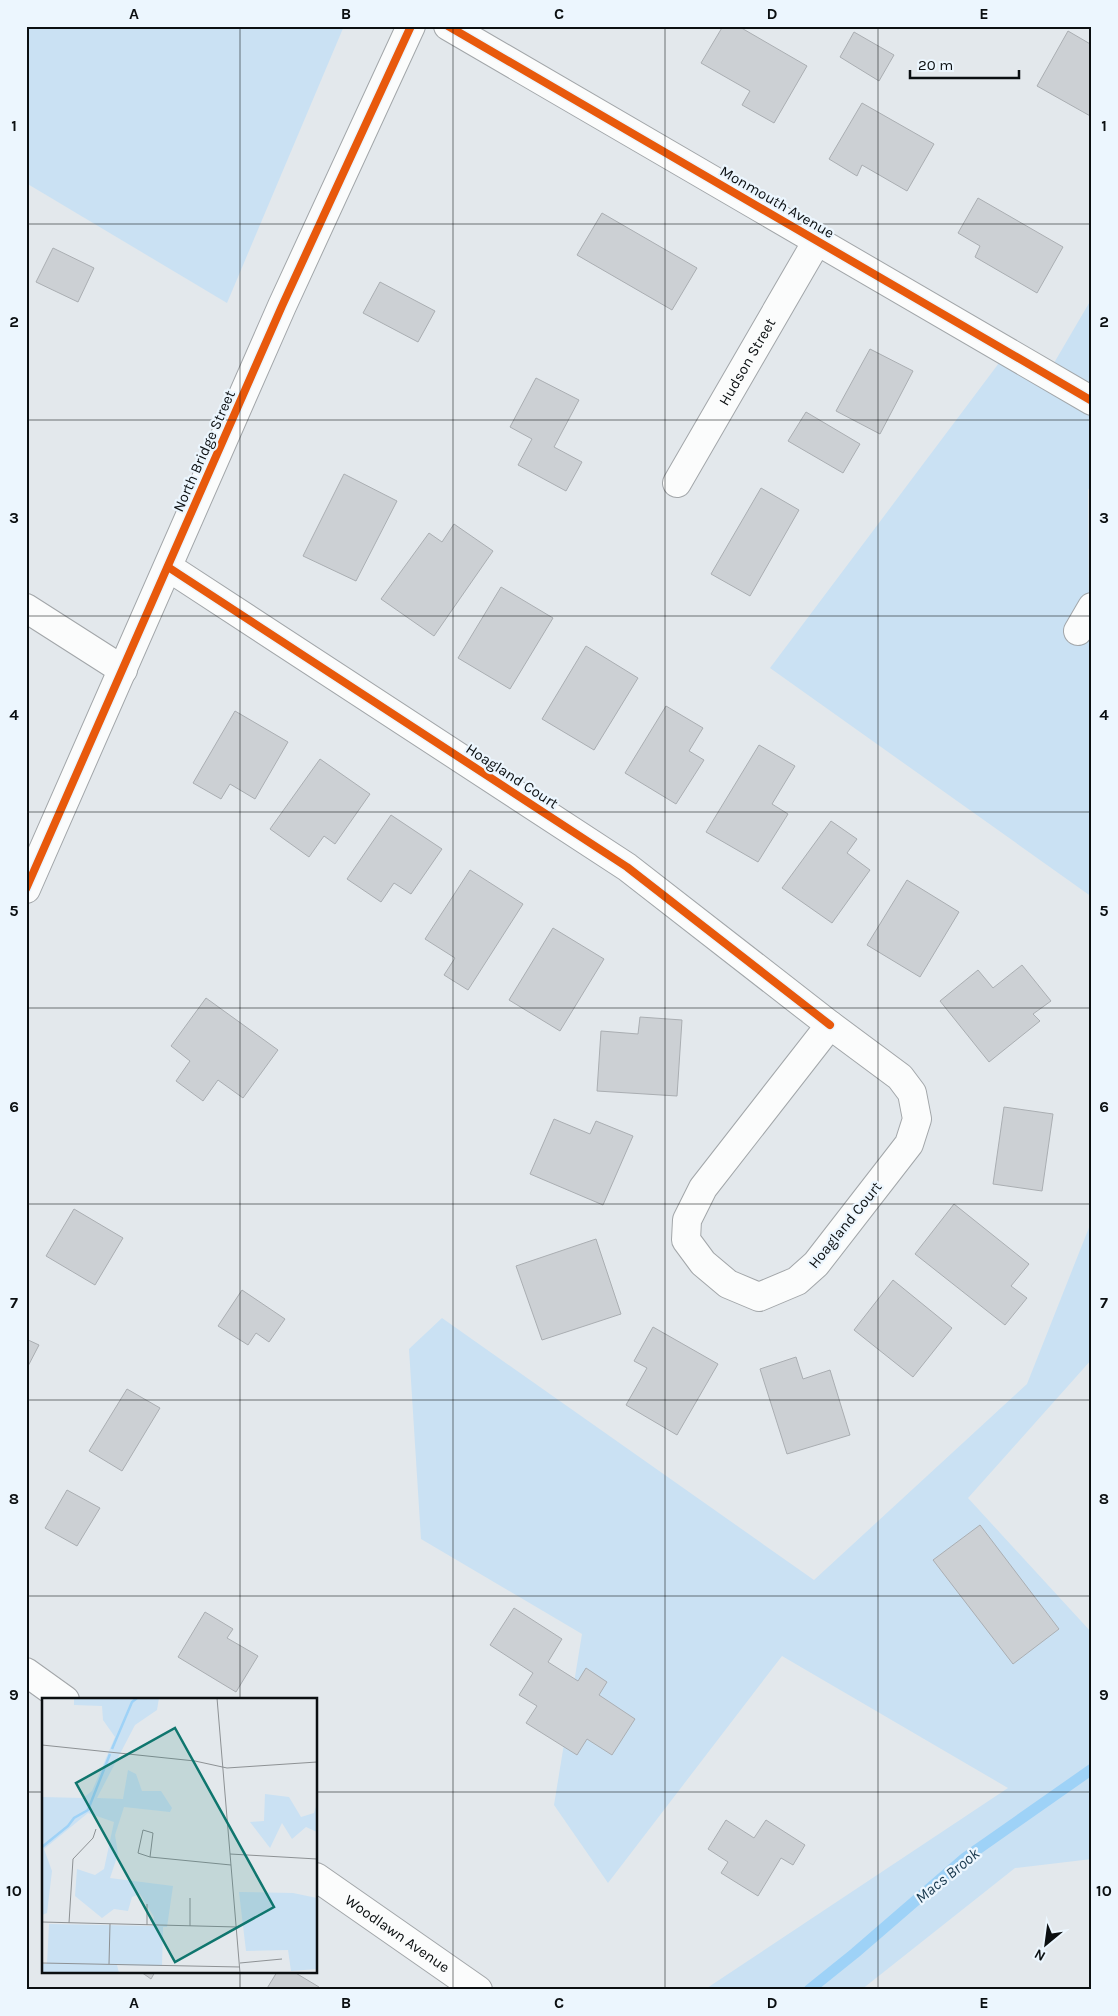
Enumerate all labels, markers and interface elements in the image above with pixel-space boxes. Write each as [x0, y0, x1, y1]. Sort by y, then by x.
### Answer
text: A [129, 4, 139, 23]
text: B [341, 4, 351, 23]
text: C [554, 4, 564, 23]
text: D [767, 4, 778, 23]
text: E [979, 4, 989, 23]
scale bar [910, 48, 1019, 80]
text: 20 m [918, 56, 953, 74]
text: 1 [11, 116, 17, 135]
text: 1 [1101, 116, 1107, 135]
street label: Monmouth Avenue [717, 162, 837, 242]
text: 2 [9, 312, 19, 331]
text: 2 [1099, 312, 1109, 331]
street label: Hudson Street [715, 315, 780, 409]
street label: North Bridge Street [169, 387, 239, 515]
text: 3 [9, 508, 19, 527]
text: 3 [1099, 508, 1109, 527]
text: 4 [9, 705, 19, 724]
text: 4 [1099, 705, 1109, 724]
street label: Hoagland Court [462, 739, 562, 813]
text: 5 [9, 901, 19, 920]
text: 5 [1099, 901, 1109, 920]
text: 6 [9, 1097, 19, 1116]
text: 6 [1099, 1097, 1109, 1116]
street label: Hoagland Court [805, 1178, 886, 1272]
text: 7 [10, 1293, 18, 1312]
text: 7 [1100, 1293, 1108, 1312]
text: 8 [9, 1489, 19, 1508]
text: 8 [1099, 1489, 1109, 1508]
text: 9 [9, 1685, 19, 1704]
text: 9 [1099, 1685, 1109, 1704]
inset map [42, 1698, 318, 1974]
water label: Macs Brook [911, 1843, 984, 1907]
text: 10 [6, 1881, 22, 1900]
text: 10 [1096, 1881, 1112, 1900]
street label: Woodlawn Avenue [341, 1891, 453, 1976]
north arrow [1020, 1918, 1070, 1968]
text: N [1031, 1945, 1048, 1965]
text: A [129, 1993, 139, 2012]
text: B [341, 1993, 351, 2012]
text: C [554, 1993, 564, 2012]
text: D [767, 1993, 778, 2012]
text: E [979, 1993, 989, 2012]

